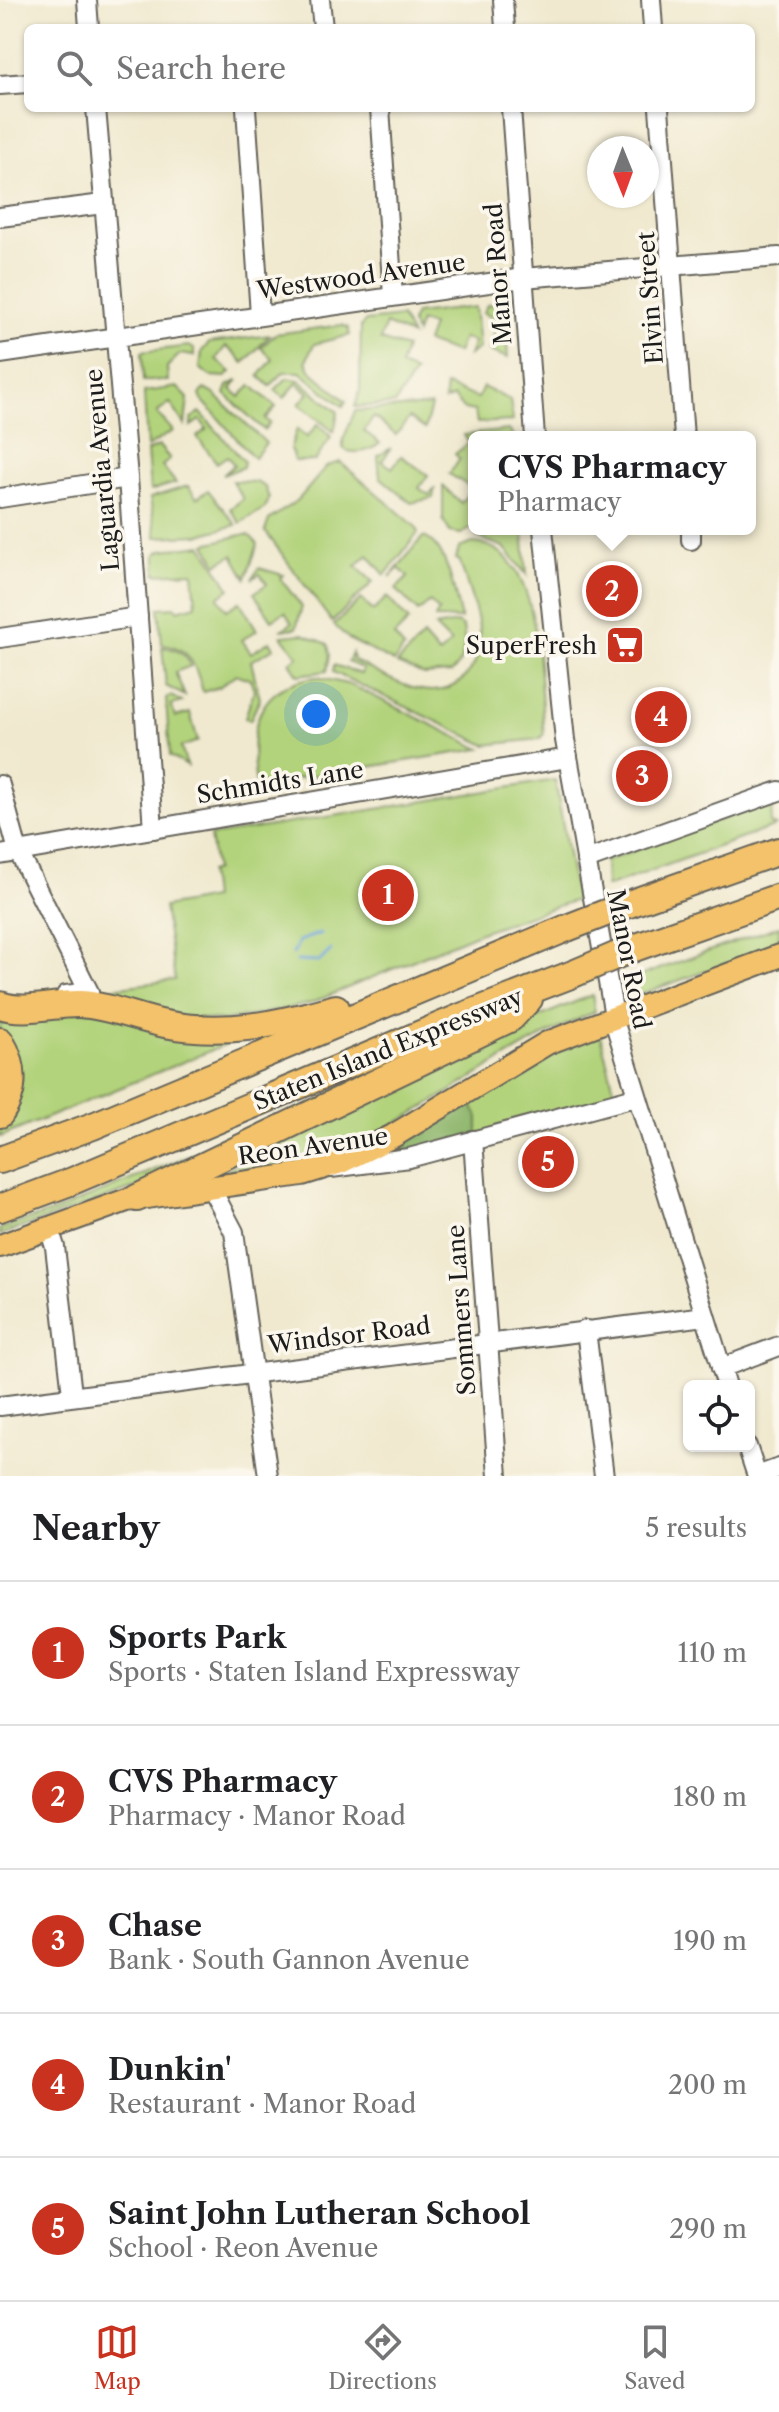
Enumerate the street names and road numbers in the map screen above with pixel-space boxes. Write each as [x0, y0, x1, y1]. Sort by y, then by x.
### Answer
street label: Manor Road [479, 202, 517, 346]
street label: Elvin Street [631, 230, 669, 365]
street label: Westwood Avenue [254, 247, 467, 305]
street label: Laguardia Avenue [79, 367, 125, 573]
street label: Schmidts Lane [195, 755, 365, 809]
street label: Manor Road [601, 887, 657, 1032]
street label: Staten Island Expressway [249, 981, 528, 1116]
street label: Reon Avenue [236, 1121, 390, 1171]
street label: Sommers Lane [441, 1224, 481, 1396]
street label: Windsor Road [265, 1311, 432, 1359]

